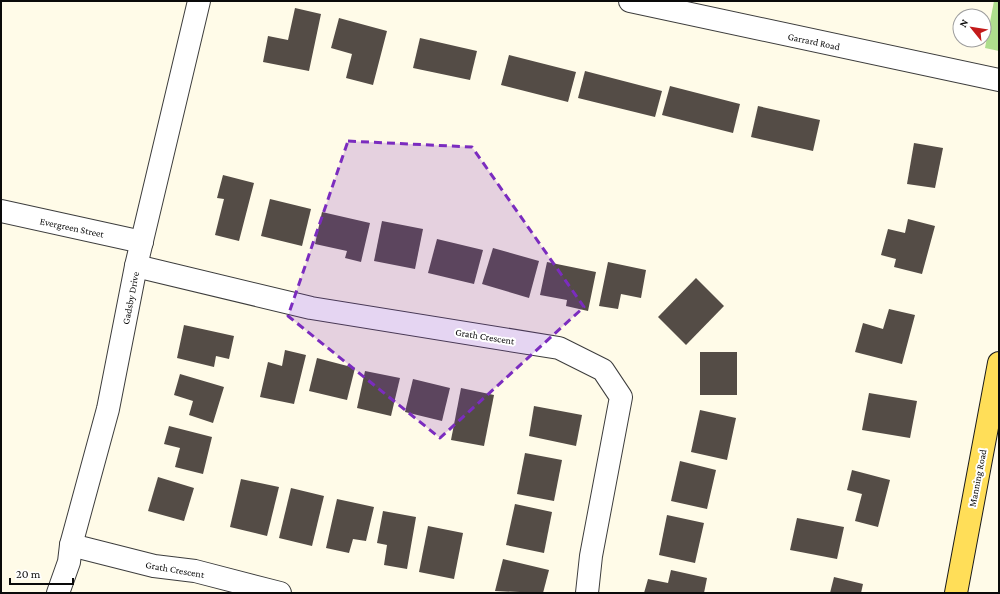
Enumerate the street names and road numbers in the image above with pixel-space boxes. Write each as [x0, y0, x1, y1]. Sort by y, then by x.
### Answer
street label: Garrard Road [787, 31, 842, 53]
street label: Evergreen Street [39, 215, 106, 240]
street label: Gadsby Drive [120, 270, 141, 325]
street label: Grath Crescent [455, 326, 516, 347]
street label: Manning Road [966, 448, 989, 508]
street label: Grath Crescent [145, 559, 206, 580]

